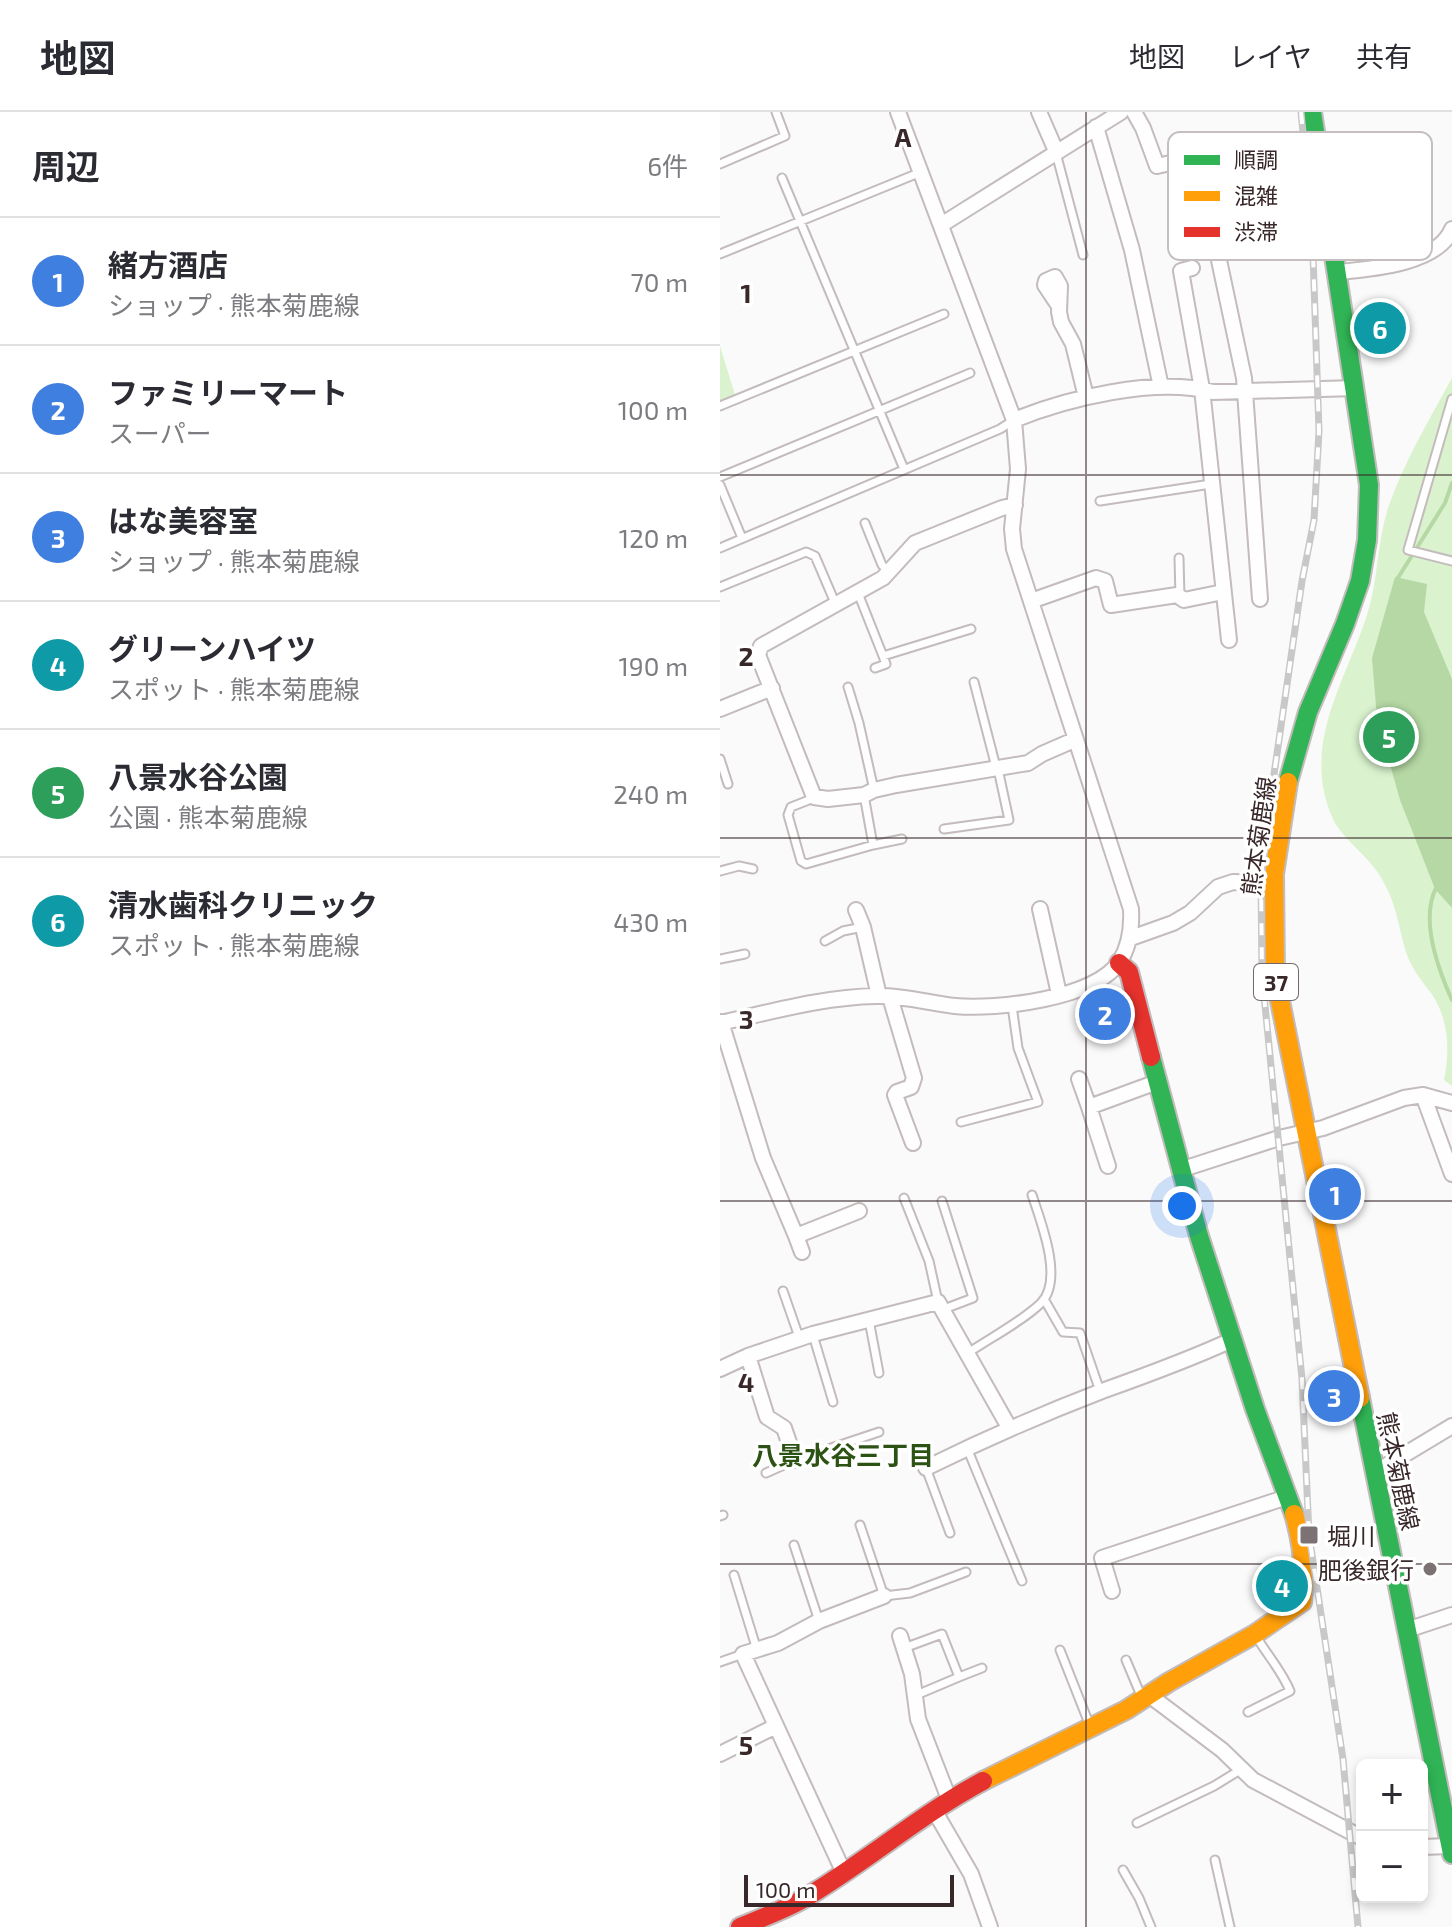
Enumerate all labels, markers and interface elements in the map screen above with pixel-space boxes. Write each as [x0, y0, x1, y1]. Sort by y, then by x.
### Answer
text: 地図 [40, 34, 116, 80]
text: 地図 [1129, 39, 1185, 73]
text: レイヤ [1229, 39, 1312, 73]
text: 共有 [1356, 39, 1412, 73]
text: A [895, 121, 912, 152]
legend [1168, 132, 1432, 260]
text: 周辺 [32, 145, 100, 186]
text: 順調 [1234, 146, 1278, 172]
text: 6件 [647, 150, 688, 181]
text: 混雑 [1234, 182, 1278, 208]
text: 渋滞 [1234, 218, 1278, 244]
text: 緒方酒店 [108, 246, 228, 282]
text: 1 [52, 266, 64, 297]
text: 70 m [630, 266, 688, 297]
text: 1 [740, 277, 752, 308]
text: ショップ · 熊本菊鹿線 [108, 289, 360, 320]
pin: 6 [1354, 298, 1406, 358]
text: ファミリーマート [108, 374, 348, 410]
text: 2 [50, 394, 66, 425]
text: 100 m [618, 394, 688, 425]
text: スーパー [108, 417, 212, 448]
text: はな美容室 [108, 502, 258, 538]
text: 3 [51, 522, 65, 553]
text: 120 m [619, 522, 688, 553]
text: ショップ · 熊本菊鹿線 [108, 545, 360, 576]
text: グリーンハイツ [108, 630, 316, 666]
text: 2 [738, 640, 754, 671]
text: 4 [50, 650, 66, 681]
text: 190 m [619, 650, 688, 681]
text: スポット · 熊本菊鹿線 [108, 673, 360, 704]
pin: 5 [1363, 707, 1415, 767]
text: 八景水谷公園 [108, 758, 288, 794]
street label: 熊本菊鹿線 [1235, 775, 1281, 897]
text: 5 [51, 778, 65, 809]
text: 240 m [613, 778, 688, 809]
text: 公園 · 熊本菊鹿線 [108, 801, 308, 832]
text: 清水歯科クリニック [108, 886, 378, 922]
text: 6 [50, 906, 66, 937]
text: 430 m [613, 906, 688, 937]
text: スポット · 熊本菊鹿線 [108, 929, 360, 960]
road number: 37 [1254, 964, 1298, 1000]
pin: 2 [1079, 984, 1131, 1044]
text: 3 [739, 1003, 753, 1034]
pin: 1 [1309, 1164, 1361, 1224]
your location [1162, 1186, 1202, 1226]
text: 4 [738, 1366, 754, 1397]
pin: 3 [1308, 1366, 1360, 1426]
street label: 熊本菊鹿線 [1372, 1409, 1426, 1533]
district label: 八景水谷三丁目 [752, 1439, 934, 1470]
place label: 堀川 [1327, 1521, 1375, 1550]
marker: 堀川 [1298, 1524, 1320, 1546]
place label: 肥後銀行 [1318, 1555, 1414, 1584]
pin: 4 [1256, 1556, 1308, 1616]
marker: 肥後銀行 [1421, 1560, 1439, 1578]
text: 5 [739, 1729, 753, 1760]
map controls [1356, 1759, 1428, 1903]
button: + [1356, 1759, 1428, 1831]
button: − [1356, 1831, 1428, 1903]
scale bar [744, 1871, 954, 1907]
text: 100 m [756, 1876, 815, 1902]

